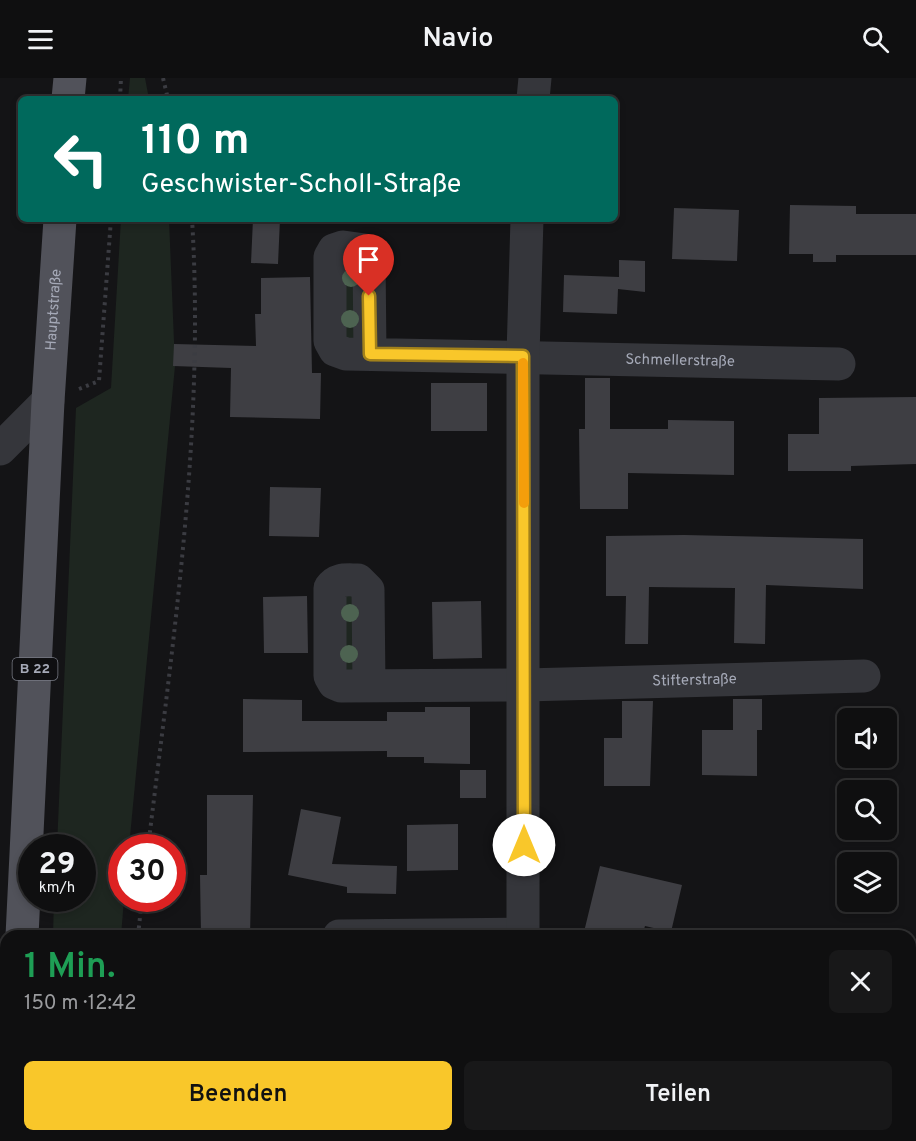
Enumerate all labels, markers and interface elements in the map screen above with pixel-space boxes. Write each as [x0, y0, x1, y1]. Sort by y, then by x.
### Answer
text: Navio [423, 22, 493, 56]
icon: menu [24, 23, 57, 56]
icon: search [859, 23, 892, 56]
text: 110 m [141, 116, 250, 169]
icon: left [42, 120, 120, 198]
text: Geschwister-Scholl-Straße [141, 168, 461, 202]
pin [343, 234, 394, 296]
icon: arrive [352, 243, 385, 276]
street label: Hauptstraße [42, 268, 66, 351]
street label: Schmellerstraße [625, 350, 735, 371]
road number: B 22 [12, 658, 57, 680]
street label: Stifterstraße [652, 670, 737, 691]
map controls [837, 708, 897, 912]
button: sound [837, 708, 897, 768]
button: search [837, 780, 897, 840]
position arrow [492, 813, 556, 877]
speed limit sign: 30 [108, 834, 186, 912]
text: 29 [39, 847, 75, 884]
button: layers [837, 852, 897, 912]
text: km/h [39, 879, 75, 898]
text: 1 Min. [24, 945, 116, 991]
button: close [829, 950, 892, 1013]
text: 150 m · 12:42 [24, 991, 137, 1017]
button: Beenden [24, 1061, 452, 1130]
button: Teilen [464, 1061, 892, 1130]

